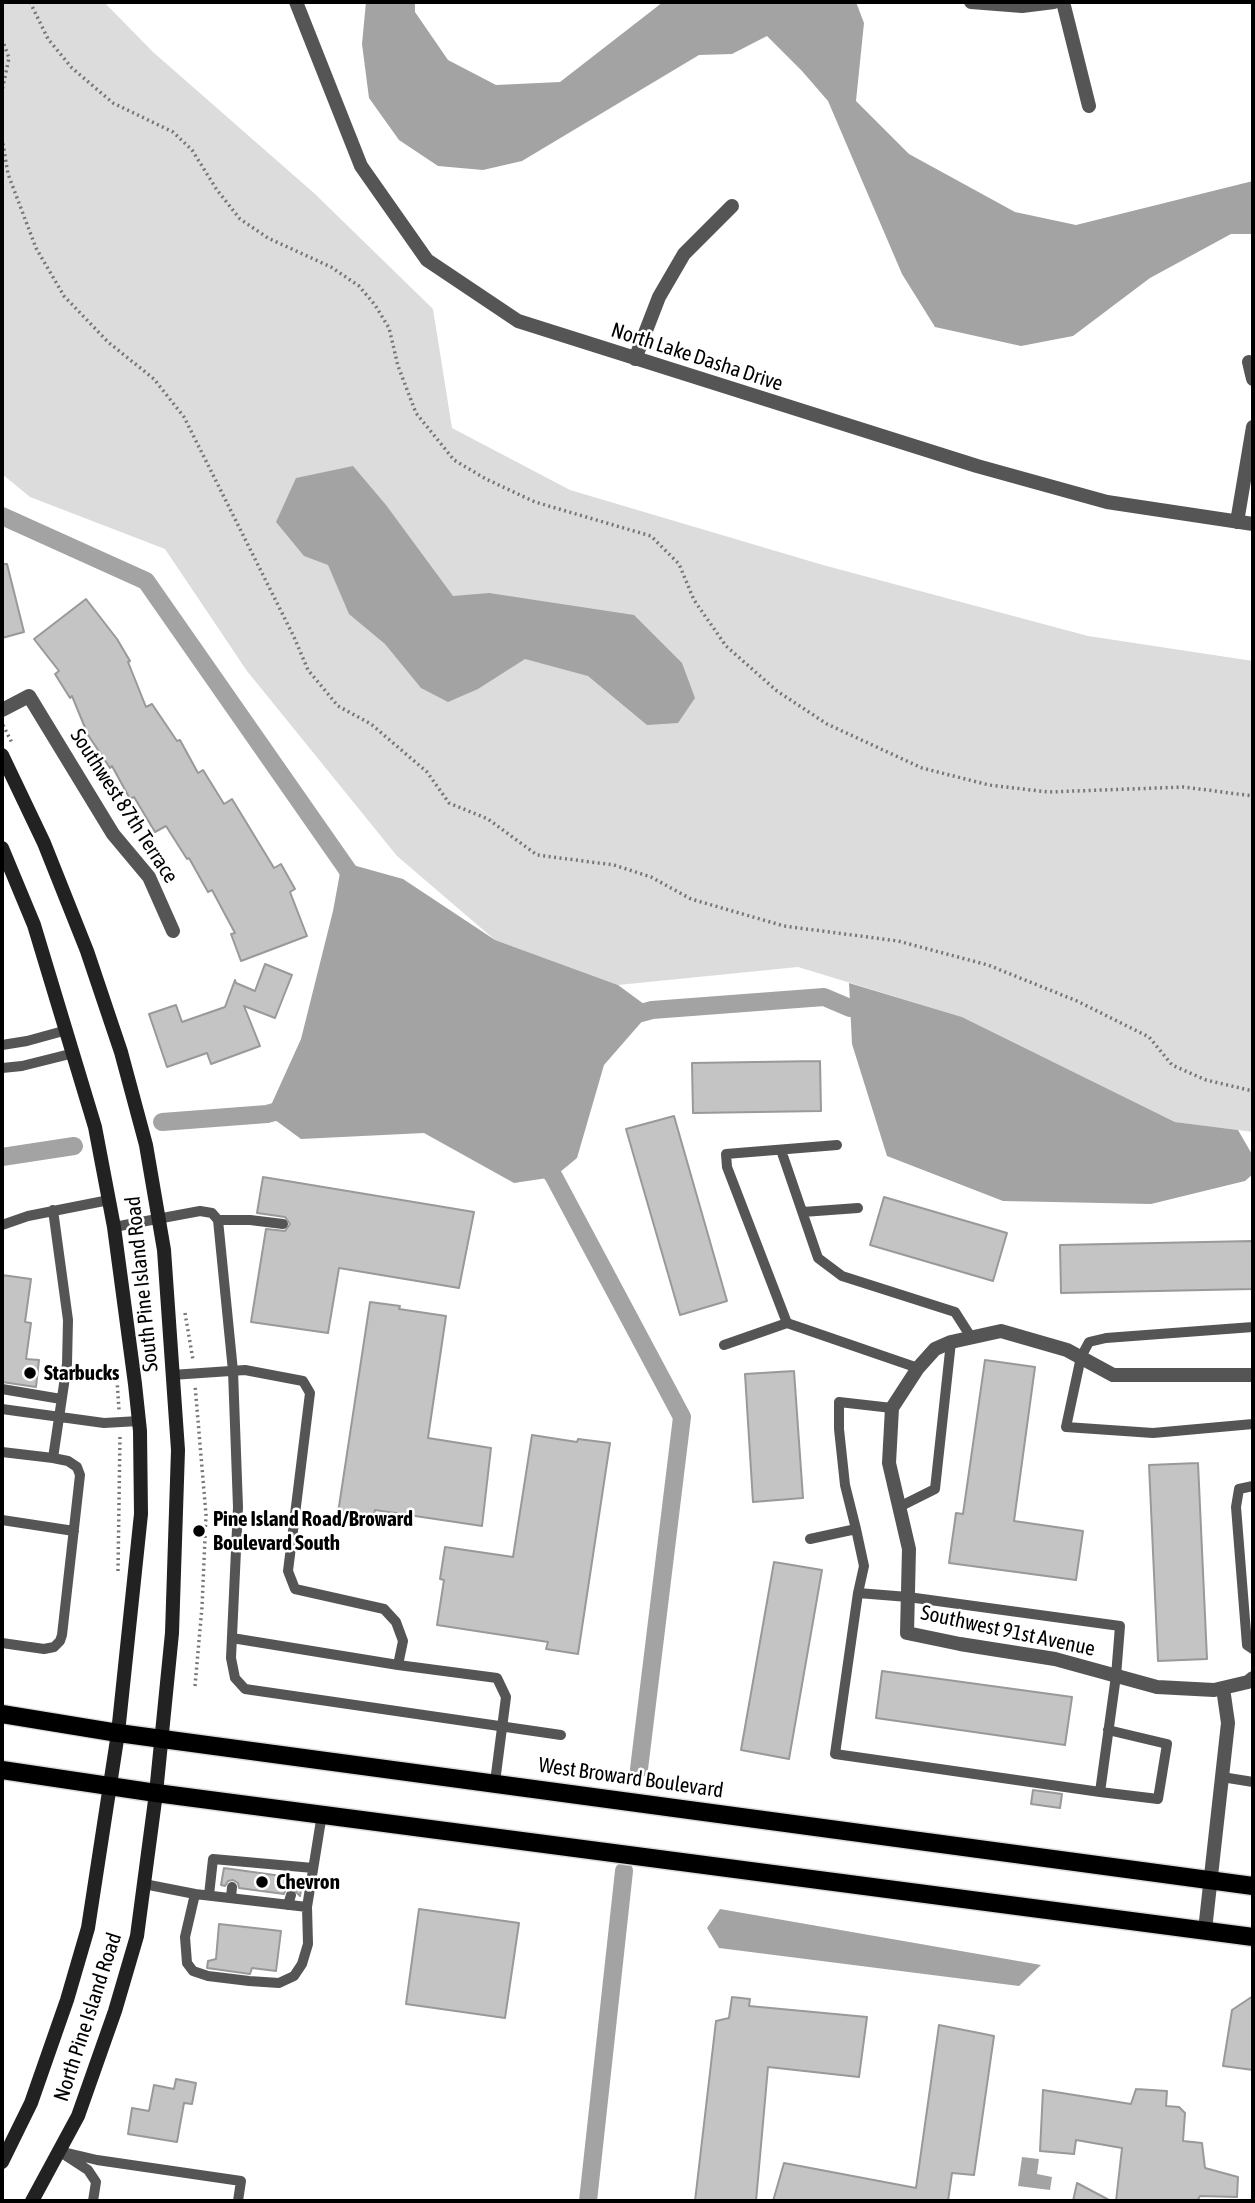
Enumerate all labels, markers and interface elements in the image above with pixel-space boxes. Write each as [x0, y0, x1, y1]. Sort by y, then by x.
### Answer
street label: North Lake Dasha Drive [608, 317, 786, 397]
street label: Southwest 87th Terrace [65, 724, 183, 888]
street label: South Pine Island Road [120, 1195, 164, 1373]
place label: Starbucks [44, 1360, 119, 1386]
marker: Starbucks [22, 1365, 38, 1381]
place label: Pine Island Road/Broward Boulevard South [213, 1506, 413, 1556]
marker: Pine Island Road/Broward Boulevard South [191, 1523, 207, 1539]
street label: Southwest 91st Avenue [919, 1600, 1097, 1662]
street label: West Broward Boulevard [537, 1753, 725, 1803]
place label: Chevron [276, 1869, 340, 1895]
marker: Chevron [254, 1874, 270, 1890]
street label: North Pine Island Road [49, 1929, 127, 2105]

